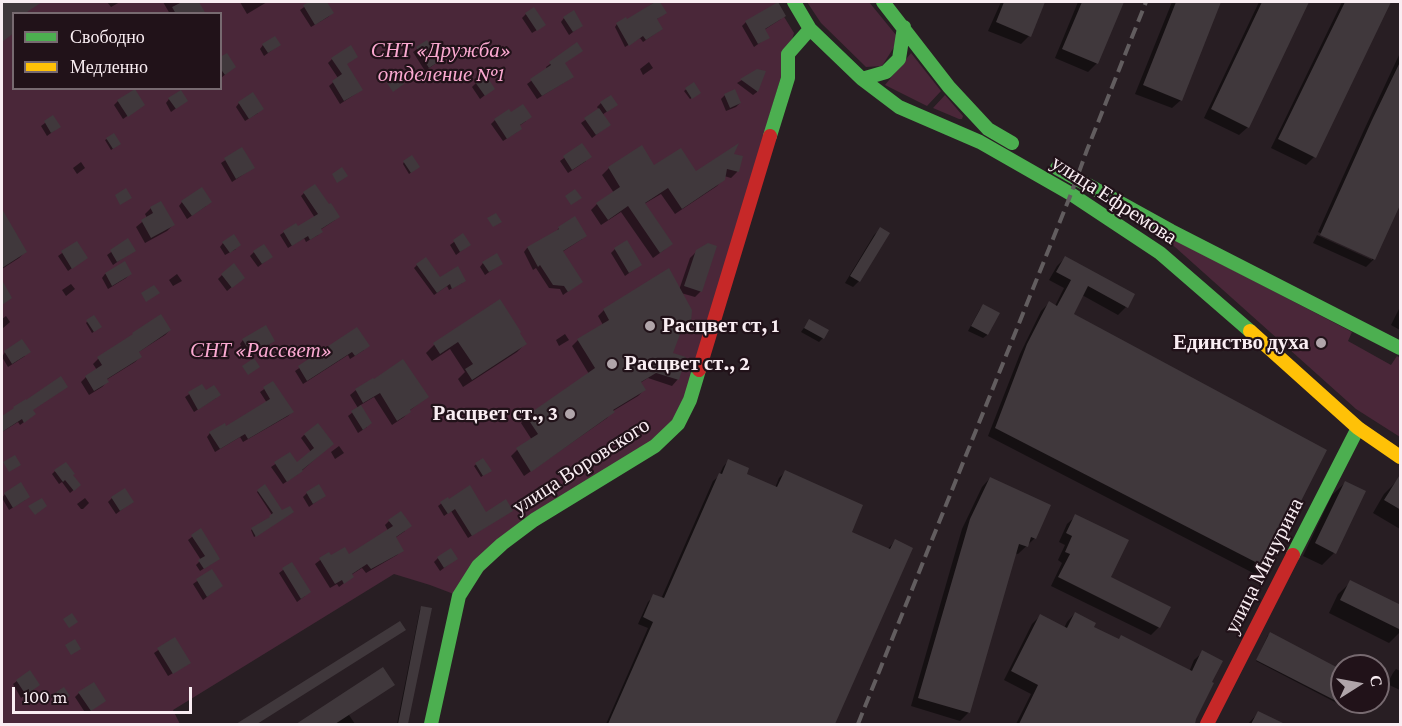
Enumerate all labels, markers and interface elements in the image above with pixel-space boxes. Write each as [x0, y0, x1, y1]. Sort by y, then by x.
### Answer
legend [12, 12, 222, 90]
text: Свободно [70, 27, 145, 47]
park label: СНТ «Дружба» отделение №1 [371, 38, 511, 88]
text: Медленно [70, 57, 148, 77]
street label: улица Ефремова [1046, 150, 1182, 250]
place label: Расцвет ст, 1 [662, 313, 779, 339]
marker: Расцвет ст, 1 [643, 319, 657, 333]
place label: Единство духа [1173, 330, 1309, 356]
marker: Единство духа [1314, 336, 1328, 350]
park label: СНТ «Рассвет» [190, 338, 332, 364]
place label: Расцвет ст., 2 [624, 351, 750, 377]
marker: Расцвет ст., 2 [605, 357, 619, 371]
place label: Расцвет ст., 3 [433, 401, 558, 427]
marker: Расцвет ст., 3 [563, 407, 577, 421]
street label: улица Воровского [508, 412, 654, 520]
street label: улица Мичурина [1219, 494, 1309, 638]
north arrow [1330, 654, 1390, 714]
text: С [1367, 674, 1386, 688]
scale bar [15, 675, 195, 713]
text: 100 m [23, 687, 67, 707]

